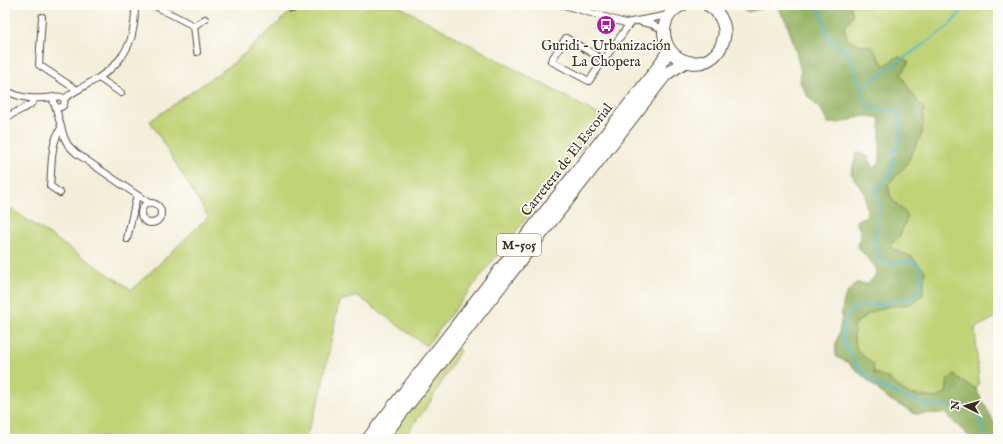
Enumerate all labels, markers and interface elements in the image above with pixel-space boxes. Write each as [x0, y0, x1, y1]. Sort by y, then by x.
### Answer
bus stop icon: Guridi - Urbanización La Chopera [595, 14, 617, 36]
place label: Guridi - Urbanización La Chopera [541, 37, 671, 71]
street label: Carretera de El Escorial [517, 100, 617, 220]
road number: M-505 [497, 234, 541, 256]
north arrow [945, 386, 985, 426]
text: N [949, 399, 963, 412]

